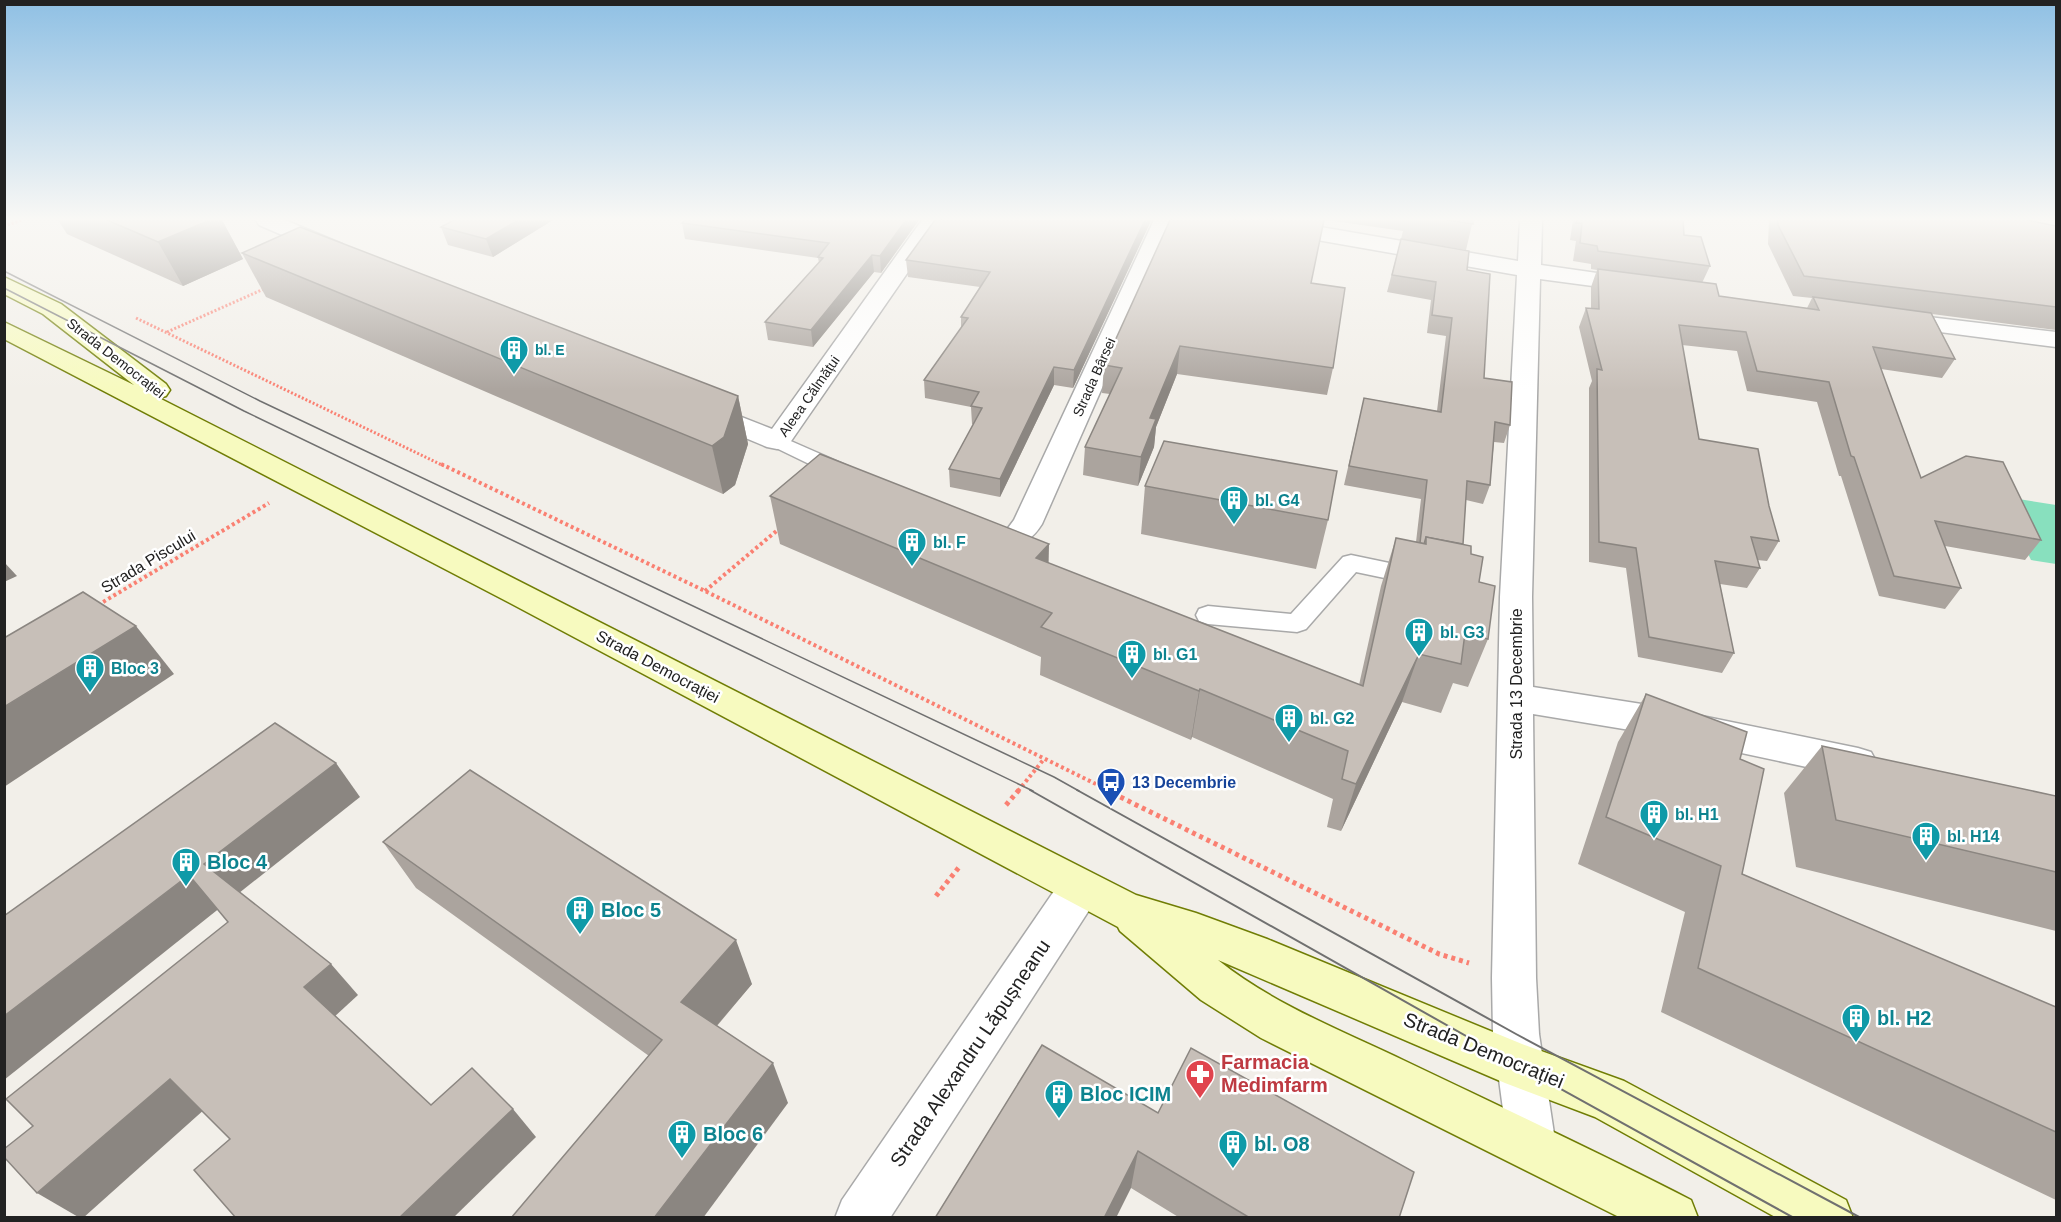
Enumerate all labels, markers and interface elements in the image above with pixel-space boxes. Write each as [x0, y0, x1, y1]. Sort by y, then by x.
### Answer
street label: Strada Democrației [64, 315, 168, 401]
building icon: bl. E [498, 334, 530, 376]
street label: Strada Bârsei [1069, 335, 1119, 419]
place label: bl. E [535, 342, 565, 358]
street label: Aleea Călmățui [775, 353, 843, 439]
building icon: bl. G4 [1218, 484, 1250, 526]
place label: bl. G4 [1255, 492, 1300, 509]
building icon: bl. F [896, 526, 928, 568]
street label: Strada Piscului [98, 527, 198, 596]
place label: bl. F [933, 534, 966, 551]
street label: Strada 13 Decembrie [1508, 608, 1525, 760]
building icon: bl. G3 [1403, 616, 1435, 658]
place label: bl. G3 [1440, 624, 1485, 641]
street label: Strada Democrației [593, 627, 722, 706]
building icon: bl. G1 [1116, 638, 1148, 680]
place label: bl. G1 [1153, 646, 1198, 663]
building icon: Bloc 3 [74, 652, 106, 694]
place label: Bloc 3 [111, 660, 159, 677]
building icon: bl. G2 [1273, 702, 1305, 744]
place label: bl. G2 [1310, 710, 1355, 727]
bus stop icon: 13 Decembrie [1095, 766, 1127, 808]
place label: 13 Decembrie [1132, 774, 1236, 791]
building icon: bl. H1 [1638, 798, 1670, 840]
place label: bl. H1 [1675, 806, 1719, 823]
building icon: bl. H14 [1910, 820, 1942, 862]
place label: bl. H14 [1947, 828, 2000, 845]
building icon: Bloc 4 [170, 846, 202, 888]
place label: Bloc 4 [207, 851, 268, 873]
building icon: Bloc 5 [564, 894, 596, 936]
place label: Bloc 5 [601, 899, 661, 921]
street label: Strada Alexandru Lăpușneanu [886, 935, 1054, 1171]
building icon: bl. H2 [1840, 1002, 1872, 1044]
place label: bl. H2 [1877, 1007, 1931, 1029]
street label: Strada Democrației [1401, 1008, 1567, 1092]
place label: Farmacia Medimfarm [1221, 1051, 1328, 1096]
pharmacy icon: Farmacia Medimfarm [1184, 1058, 1216, 1100]
building icon: Bloc ICIM [1043, 1078, 1075, 1120]
place label: Bloc ICIM [1080, 1083, 1171, 1105]
building icon: Bloc 6 [666, 1118, 698, 1160]
place label: Bloc 6 [703, 1123, 763, 1145]
building icon: bl. O8 [1217, 1128, 1249, 1170]
place label: bl. O8 [1254, 1133, 1310, 1155]

